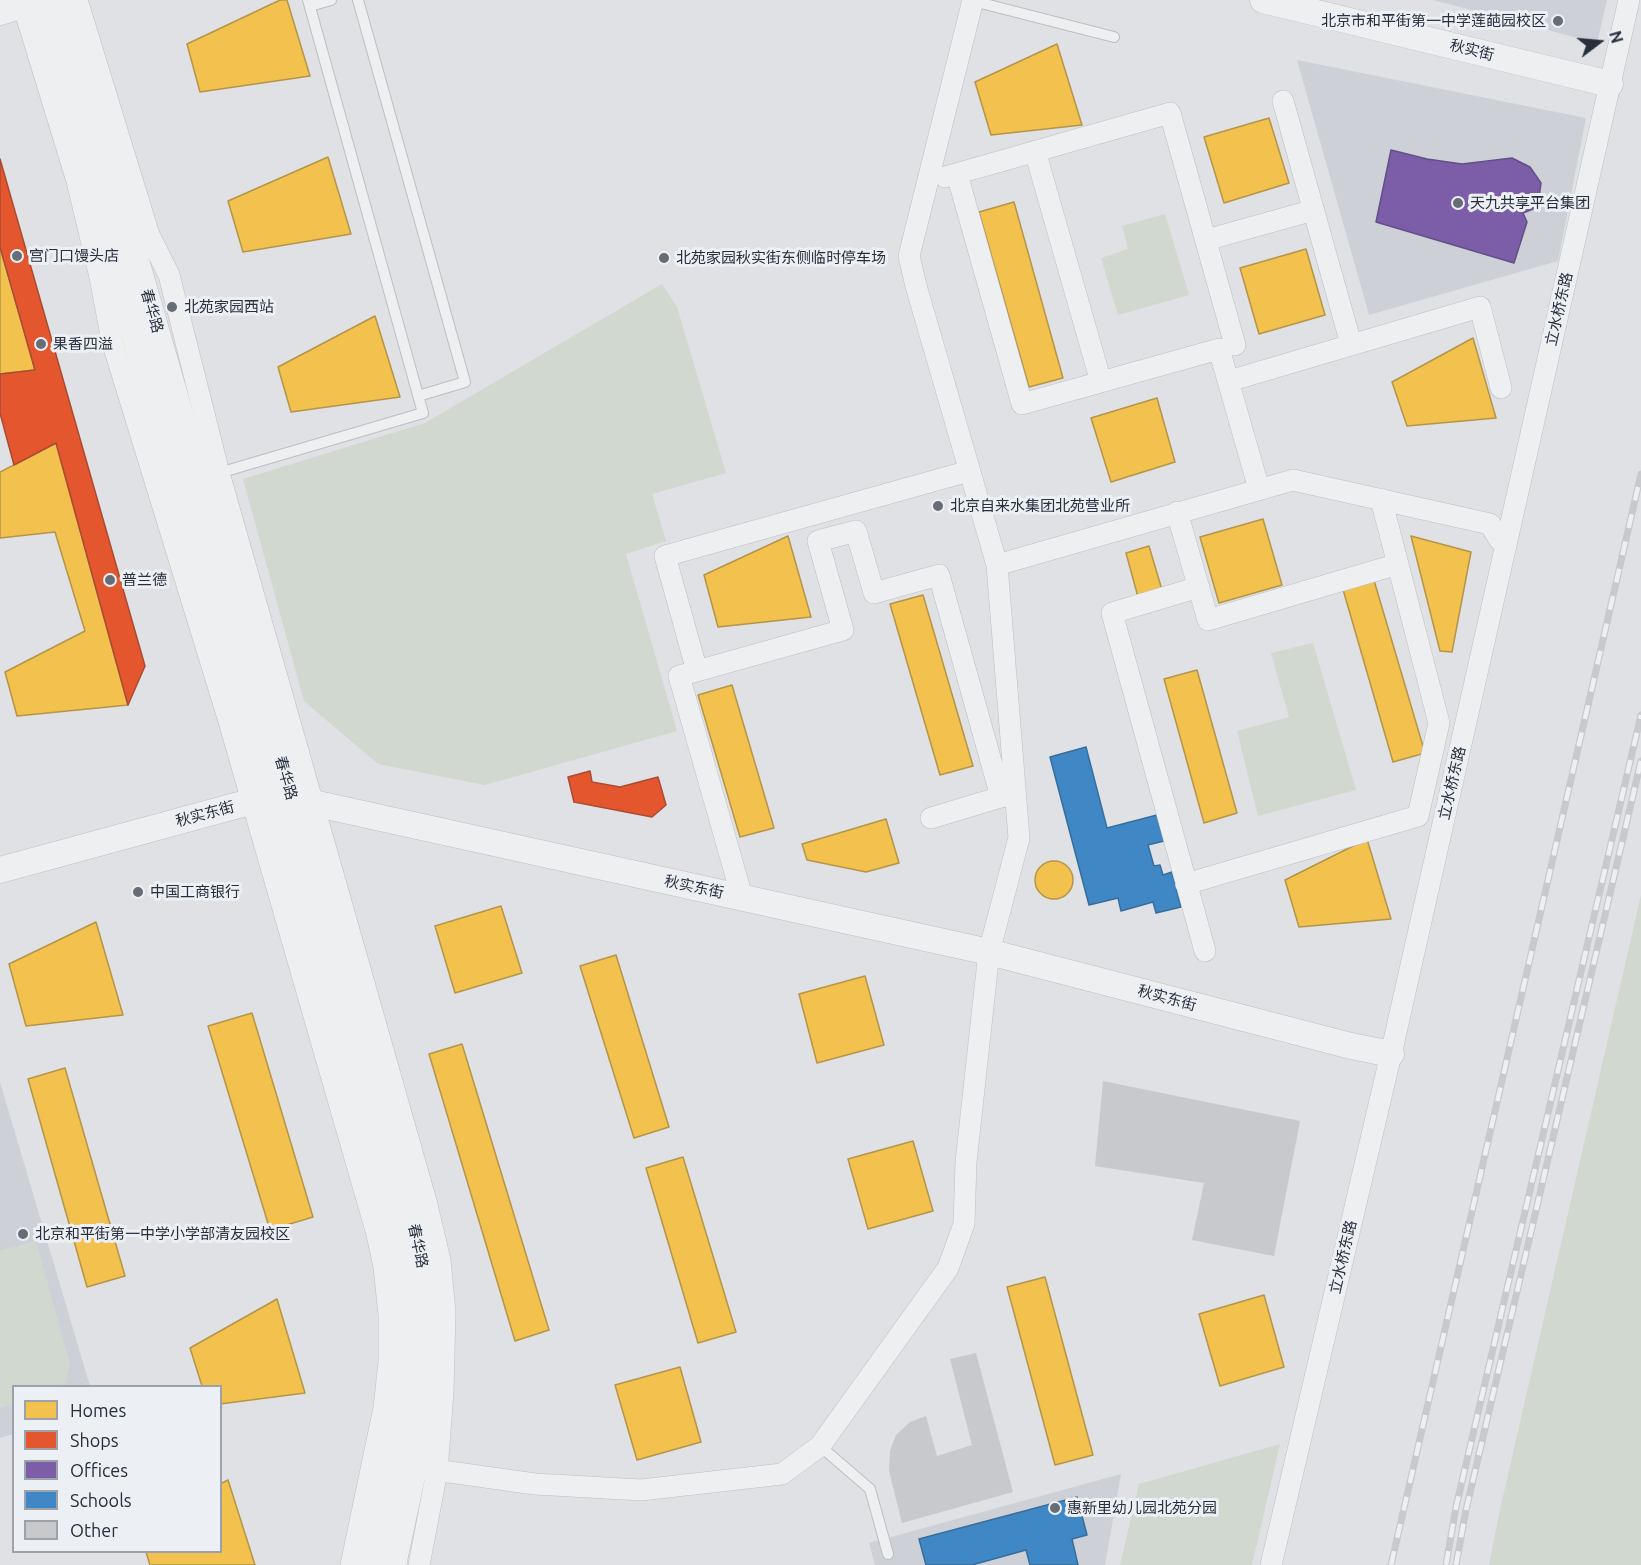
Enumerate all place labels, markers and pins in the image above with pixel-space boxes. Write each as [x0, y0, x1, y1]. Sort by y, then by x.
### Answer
place label: 北京市和平街第一中学莲葩园校区 [1321, 12, 1546, 30]
marker: 北京市和平街第一中学莲葩园校区 [1551, 14, 1565, 28]
place label: 天九共享平台集团 [1470, 194, 1590, 212]
marker: 天九共享平台集团 [1451, 196, 1465, 210]
place label: 宫门口馒头店 [29, 247, 119, 265]
marker: 宫门口馒头店 [10, 249, 24, 263]
place label: 北苑家园秋实街东侧临时停车场 [676, 249, 886, 267]
marker: 北苑家园秋实街东侧临时停车场 [657, 251, 671, 265]
place label: 北苑家园西站 [184, 298, 274, 316]
marker: 北苑家园西站 [165, 300, 179, 314]
place label: 果香四溢 [53, 335, 113, 353]
marker: 果香四溢 [34, 337, 48, 351]
place label: 北京自来水集团北苑营业所 [950, 497, 1130, 515]
marker: 北京自来水集团北苑营业所 [931, 499, 945, 513]
place label: 普兰德 [122, 571, 167, 589]
marker: 普兰德 [103, 573, 117, 587]
place label: 中国工商银行 [150, 883, 240, 901]
marker: 中国工商银行 [131, 885, 145, 899]
place label: 北京和平街第一中学小学部清友园校区 [35, 1225, 290, 1243]
marker: 北京和平街第一中学小学部清友园校区 [16, 1227, 30, 1241]
place label: 惠新里幼儿园北苑分园 [1067, 1499, 1217, 1517]
marker: 惠新里幼儿园北苑分园 [1048, 1501, 1062, 1515]

